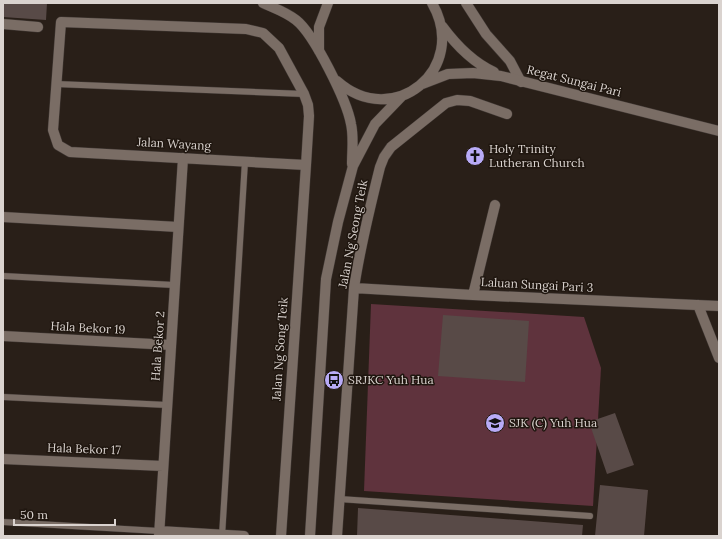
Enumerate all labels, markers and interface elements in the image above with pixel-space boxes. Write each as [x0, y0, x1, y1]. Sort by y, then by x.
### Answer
street label: Regat Sungai Pari [525, 62, 623, 100]
street label: Jalan Wayang [135, 134, 212, 153]
place label: Holy Trinity Lutheran Church [489, 141, 585, 170]
church icon: Holy Trinity Lutheran Church [464, 145, 486, 167]
street label: Jalan Ng Seong Teik [334, 178, 370, 290]
street label: Laluan Sungai Pari 3 [480, 274, 594, 295]
street label: Jalan Ng Song Teik [268, 296, 291, 402]
street label: Hala Bekor 2 [148, 310, 167, 382]
street label: Hala Bekor 19 [50, 318, 126, 337]
bus stop icon: SRJKC Yuh Hua [323, 369, 345, 391]
place label: SRJKC Yuh Hua [348, 372, 434, 387]
school or university icon: SJK (C) Yuh Hua [484, 412, 506, 434]
place label: SJK (C) Yuh Hua [509, 415, 597, 431]
street label: Hala Bekor 17 [47, 440, 122, 457]
scale bar [14, 501, 115, 527]
text: 50 m [20, 507, 48, 522]

